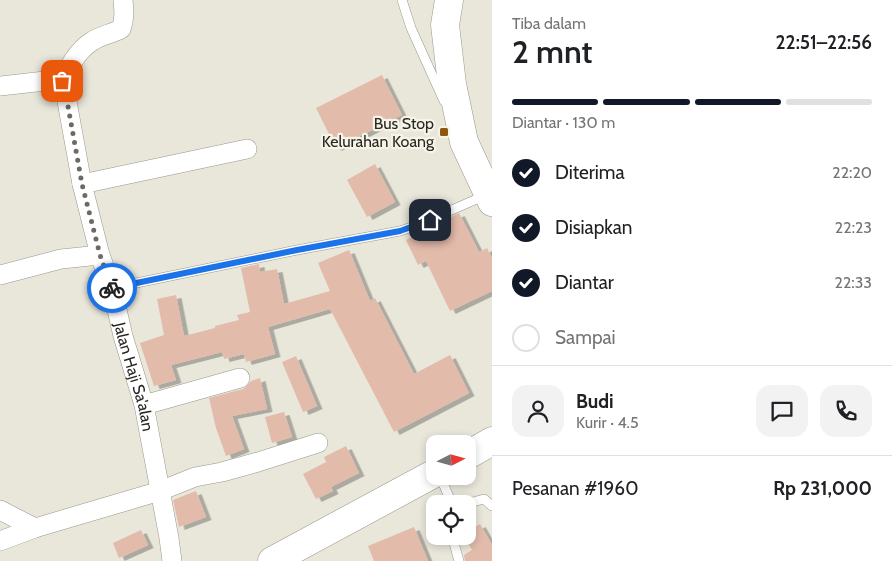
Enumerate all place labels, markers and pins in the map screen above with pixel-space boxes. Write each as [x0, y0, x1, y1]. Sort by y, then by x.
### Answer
pin [41, 60, 83, 102]
place label: Bus Stop Kelurahan Koang [322, 114, 435, 151]
marker: Bus Stop Kelurahan Koang [438, 126, 450, 138]
pin [409, 199, 451, 241]

